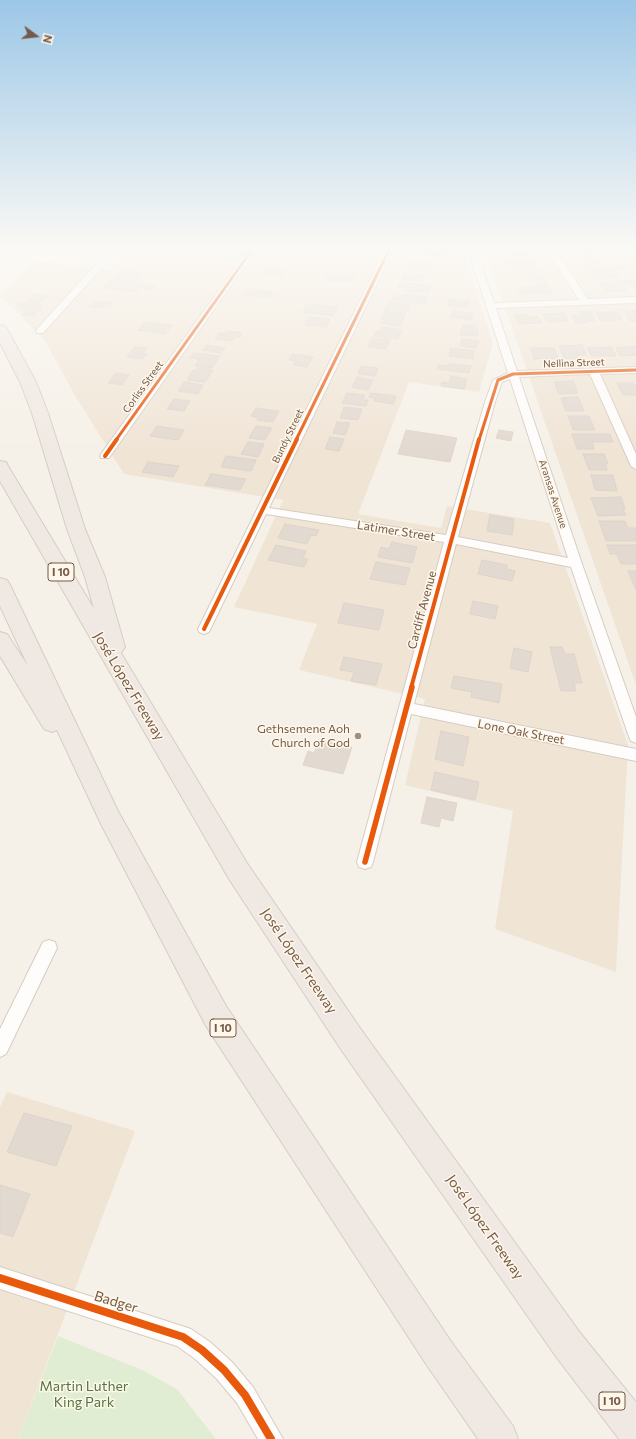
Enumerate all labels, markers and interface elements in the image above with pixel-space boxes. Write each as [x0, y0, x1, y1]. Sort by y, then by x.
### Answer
north arrow [16, 16, 56, 56]
text: N [41, 34, 55, 45]
street label: Nellina Street [543, 356, 605, 370]
street label: Corliss Street [120, 359, 166, 415]
street label: Bundy Street [270, 407, 306, 465]
street label: Aransas Avenue [536, 458, 570, 530]
street label: Latimer Street [356, 518, 436, 544]
road number: I 10 [48, 563, 74, 581]
street label: Cardiff Avenue [405, 569, 439, 651]
street label: José López Freeway [90, 629, 168, 743]
street label: Lone Oak Street [476, 717, 566, 747]
place label: Gethsemene Aoh Church of God [257, 722, 350, 750]
marker: Gethsemene Aoh Church of God [353, 731, 363, 741]
street label: José López Freeway [257, 905, 341, 1017]
road number: I 10 [210, 1019, 236, 1037]
street label: José López Freeway [443, 1172, 527, 1282]
street label: Badger [92, 1287, 140, 1317]
park label: Martin Luther King Park [40, 1378, 128, 1410]
road number: I 10 [599, 1392, 625, 1410]

